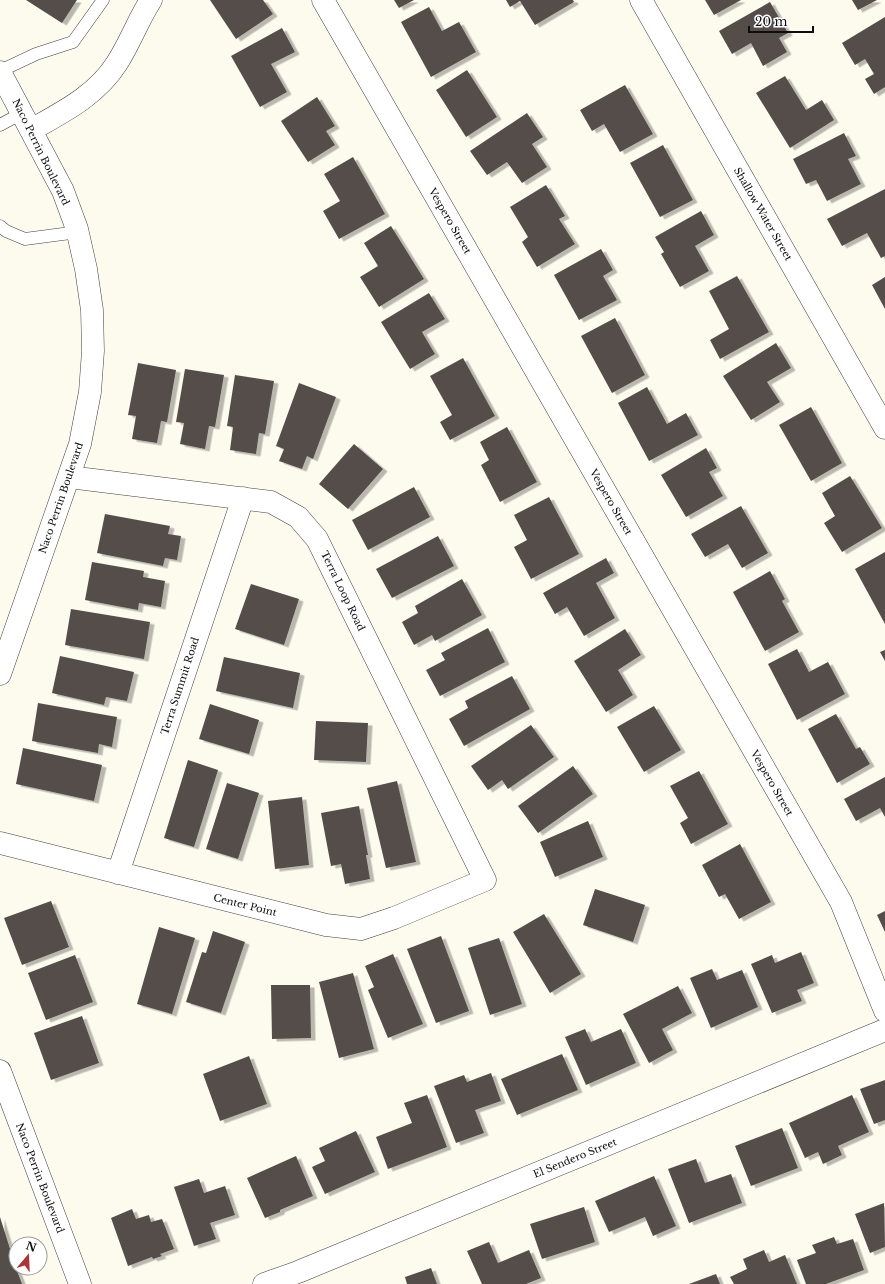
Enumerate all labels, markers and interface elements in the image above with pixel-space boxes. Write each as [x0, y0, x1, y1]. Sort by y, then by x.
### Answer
scale bar [749, 8, 813, 34]
text: 20 m [755, 14, 787, 29]
street label: Naco Perrin Boulevard [10, 97, 73, 208]
street label: Shallow Water Street [731, 165, 795, 263]
street label: Vespero Street [425, 185, 474, 256]
street label: Naco Perrin Boulevard [36, 440, 86, 555]
street label: Vespero Street [586, 466, 635, 537]
street label: Terra Loop Road [318, 549, 368, 633]
street label: Terra Summit Road [158, 635, 202, 736]
street label: Vespero Street [747, 747, 796, 818]
street label: Center Point [212, 891, 278, 919]
street label: Naco Perrin Boulevard [13, 1121, 67, 1235]
street label: El Sendero Street [531, 1135, 619, 1181]
north arrow [8, 1236, 48, 1276]
text: N [24, 1238, 39, 1255]

